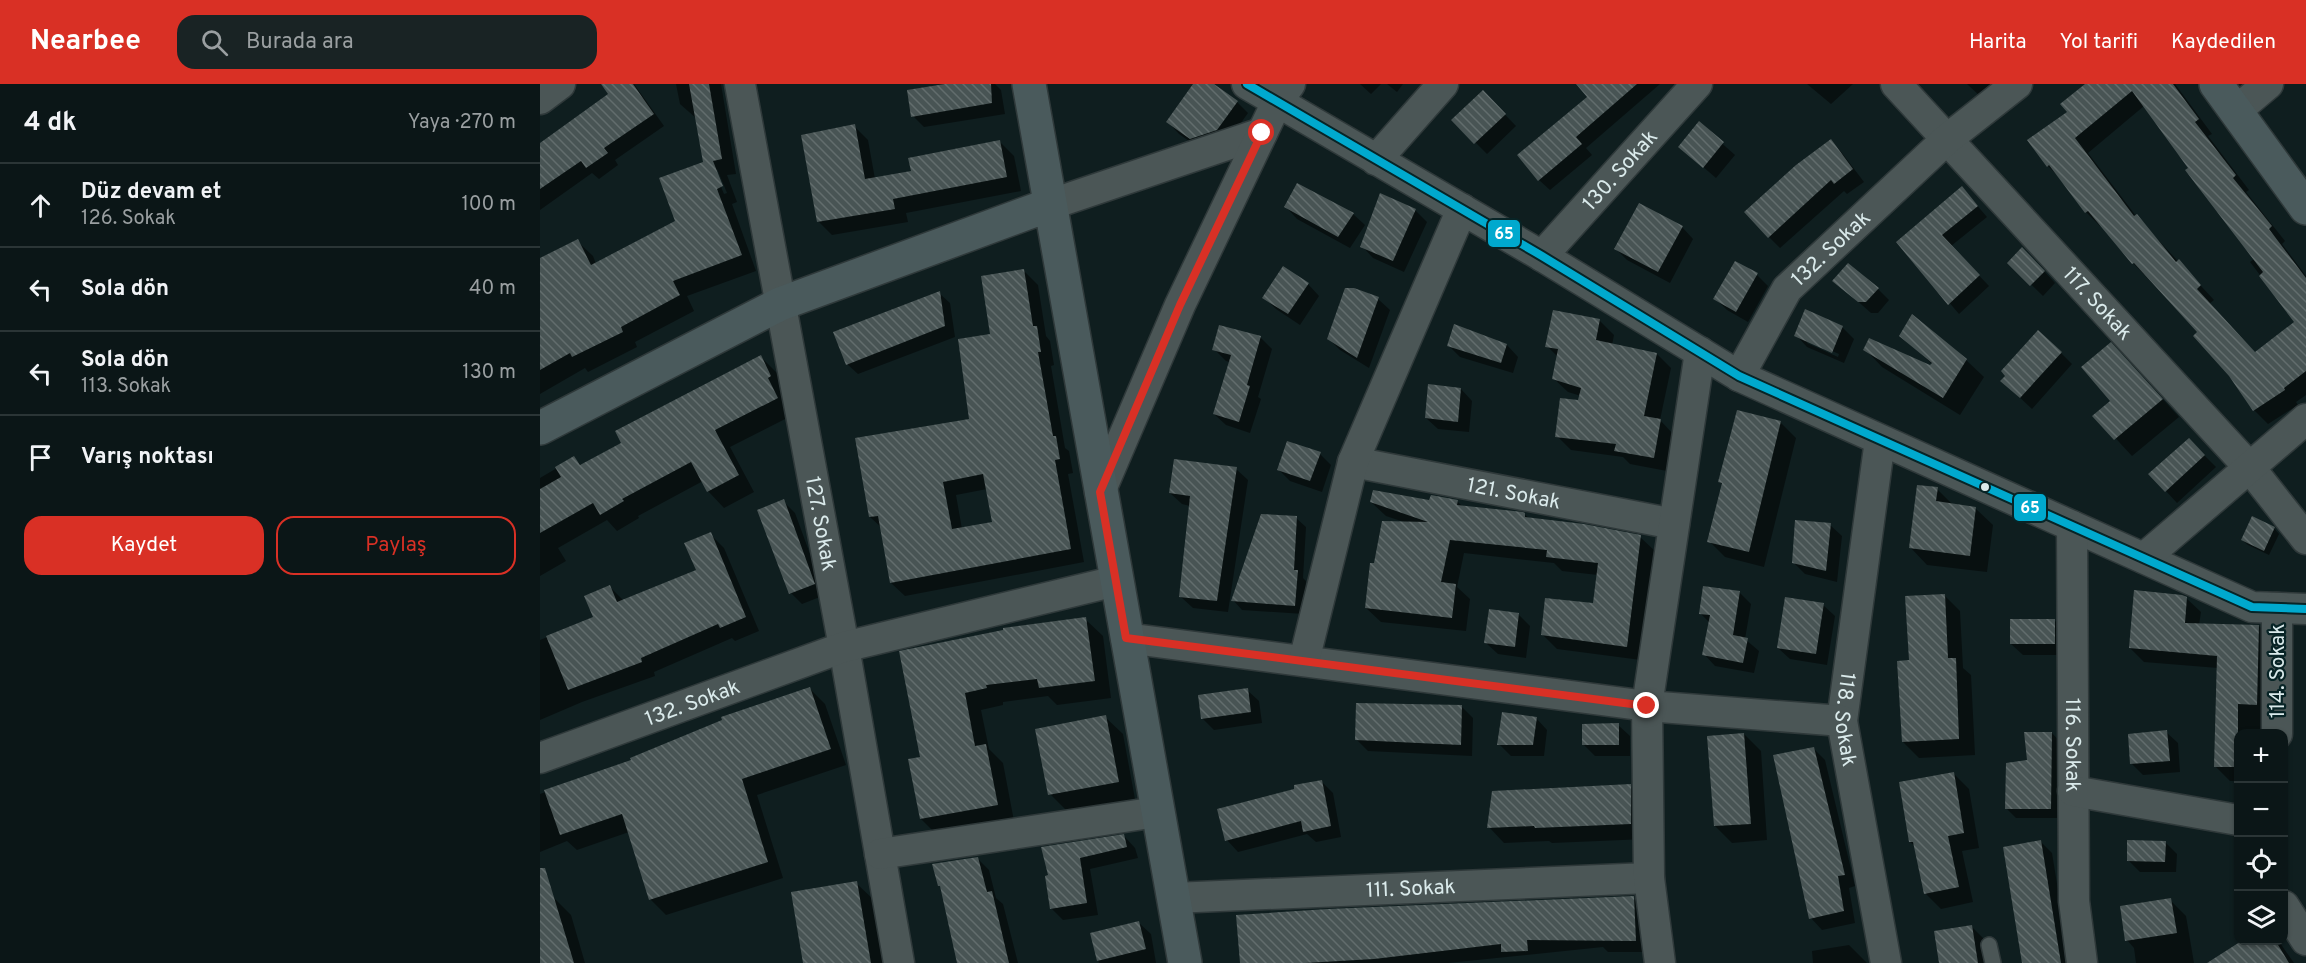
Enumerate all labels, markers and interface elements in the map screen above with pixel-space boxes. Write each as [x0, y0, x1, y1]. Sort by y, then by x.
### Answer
search box [177, 15, 597, 69]
text: Nearbee [30, 24, 141, 60]
icon: search [198, 26, 231, 59]
text: Burada ara [246, 29, 354, 56]
text: Harita [1969, 29, 2027, 56]
text: Yol tarifi [2060, 29, 2138, 56]
text: Kaydedilen [2171, 29, 2276, 56]
text: 4 dk [24, 107, 77, 140]
text: Yaya · 270 m [408, 110, 516, 136]
route start [1248, 119, 1274, 145]
street label: 130. Sokak [1577, 125, 1664, 217]
text: Düz devam et [81, 179, 221, 206]
icon: ahead [24, 189, 57, 222]
text: 100 m [461, 192, 516, 218]
street label: 132. Sokak [1786, 205, 1877, 293]
text: 126. Sokak [81, 206, 176, 232]
line badge: 65 [1487, 219, 1521, 248]
text: 65 [1494, 225, 1514, 245]
street label: 117. Sokak [2056, 262, 2138, 347]
icon: left [24, 273, 57, 306]
text: Sola dön [81, 276, 169, 303]
text: 40 m [469, 276, 516, 302]
text: Sola dön [81, 347, 169, 374]
icon: left [24, 357, 57, 390]
text: 130 m [462, 360, 516, 386]
text: 113. Sokak [81, 374, 171, 400]
icon: arrive [24, 441, 57, 474]
text: Varış noktası [81, 444, 214, 471]
street label: 121. Sokak [1465, 472, 1563, 517]
street label: 127. Sokak [798, 474, 842, 573]
unlabelled marker [1979, 481, 1991, 493]
line badge: 65 [2013, 493, 2047, 522]
text: 65 [2020, 499, 2040, 519]
button: Kaydet [24, 516, 264, 575]
button: Paylaş [276, 516, 516, 575]
street label: 114. Sokak [2265, 624, 2292, 718]
street label: 118. Sokak [1827, 670, 1862, 769]
street label: 132. Sokak [641, 674, 744, 734]
route end [1633, 692, 1659, 718]
street label: 116. Sokak [2058, 698, 2085, 792]
map controls [2234, 729, 2288, 945]
button: + [2234, 729, 2288, 783]
button: − [2234, 783, 2288, 837]
button: locate [2234, 837, 2288, 891]
street label: 111. Sokak [1365, 874, 1456, 905]
button: layers [2234, 891, 2288, 945]

